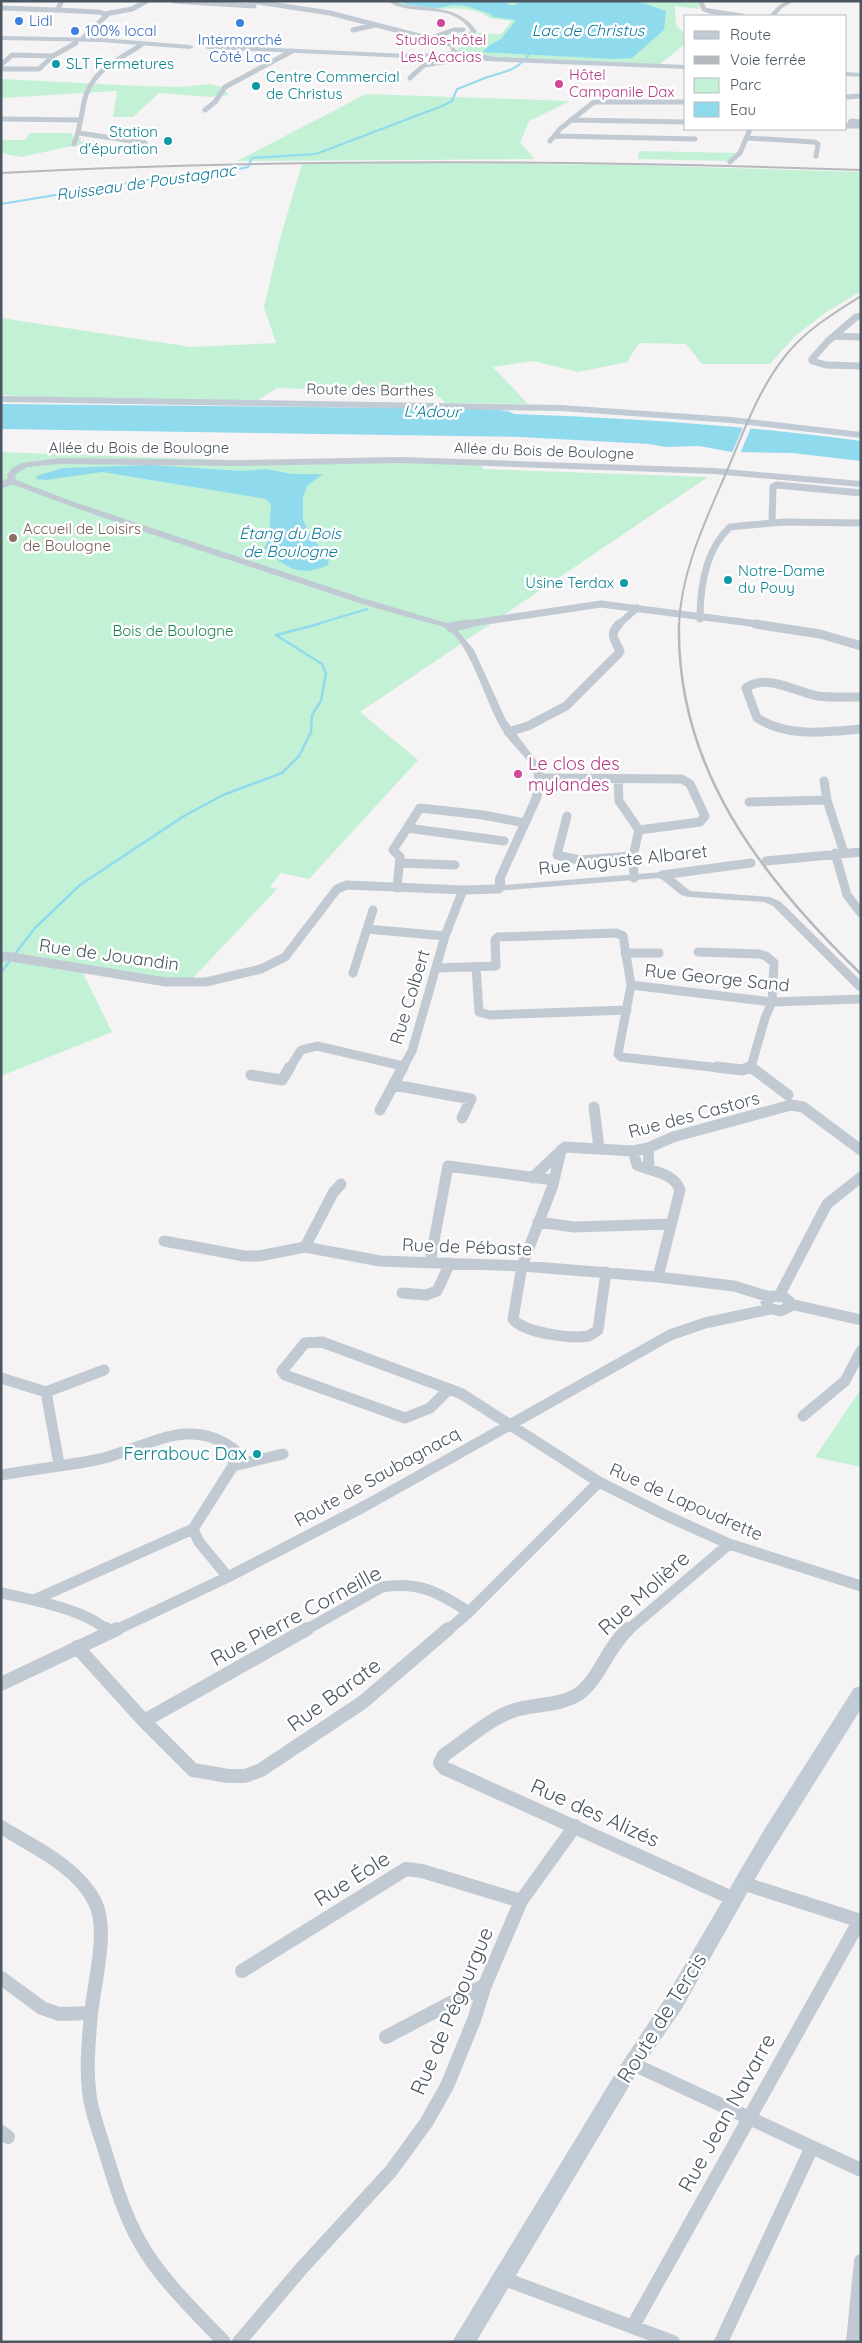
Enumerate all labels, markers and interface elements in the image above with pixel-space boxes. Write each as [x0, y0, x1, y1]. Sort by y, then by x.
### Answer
place label: Lidl [29, 11, 53, 30]
marker: Lidl [13, 15, 25, 27]
legend [684, 15, 847, 130]
marker: Intermarché Côté Lac [234, 17, 246, 29]
marker: Studios-hôtel Les Acacias [435, 17, 447, 29]
water label: Lac de Christus [532, 20, 646, 40]
place label: 100% local [85, 21, 157, 40]
marker: 100% local [69, 25, 81, 37]
text: Route [730, 25, 771, 44]
place label: Intermarché Côté Lac [198, 30, 282, 66]
place label: Studios-hôtel Les Acacias [396, 30, 486, 66]
text: Voie ferrée [730, 50, 806, 69]
place label: SLT Fermetures [66, 54, 174, 73]
marker: SLT Fermetures [50, 58, 62, 70]
place label: Hôtel Campanile Dax [569, 65, 675, 101]
place label: Centre Commercial de Christus [266, 67, 400, 103]
text: Parc [730, 75, 761, 94]
marker: Hôtel Campanile Dax [553, 78, 565, 90]
marker: Centre Commercial de Christus [250, 80, 262, 92]
text: Eau [730, 100, 756, 119]
place label: Station d'épuration [79, 122, 158, 158]
marker: Station d'épuration [162, 135, 174, 147]
water label: Ruisseau de Poustagnac [55, 159, 239, 205]
street label: Route des Barthes [306, 379, 434, 400]
water label: L'Adour [404, 401, 462, 422]
street label: Allée du Bois de Boulogne [49, 438, 229, 457]
street label: Allée du Bois de Boulogne [453, 438, 635, 463]
place label: Accueil de Loisirs de Boulogne [23, 519, 141, 555]
water label: Étang du Bois de Boulogne [239, 523, 343, 561]
marker: Accueil de Loisirs de Boulogne [7, 532, 19, 544]
place label: Notre-Dame du Pouy [738, 561, 825, 597]
place label: Usine Terdax [525, 573, 614, 592]
marker: Notre-Dame du Pouy [722, 574, 734, 586]
marker: Usine Terdax [618, 577, 630, 589]
park label: Bois de Boulogne [112, 621, 234, 640]
place label: Le clos des mylandes [528, 752, 620, 796]
marker: Le clos des mylandes [512, 768, 524, 780]
street label: Rue Auguste Albaret [537, 839, 709, 880]
street label: Rue de Jouandin [38, 933, 181, 976]
street label: Rue Colbert [384, 947, 435, 1047]
street label: Rue George Sand [643, 958, 791, 997]
street label: Rue des Castors [626, 1086, 762, 1143]
street label: Rue de Pébaste [401, 1233, 533, 1260]
street label: Route de Saubagnacq [290, 1421, 464, 1532]
place label: Ferrabouc Dax [124, 1442, 247, 1465]
marker: Ferrabouc Dax [251, 1448, 263, 1460]
street label: Rue de Lapoudrette [606, 1457, 767, 1546]
street label: Rue Molière [592, 1544, 694, 1640]
street label: Rue Pierre Corneille [206, 1559, 385, 1671]
street label: Rue Barate [282, 1652, 385, 1737]
street label: Rue des Alizés [527, 1772, 664, 1852]
street label: Rue Éole [309, 1845, 394, 1912]
street label: Rue de Pégourgue [404, 1923, 498, 2098]
street label: Route de Tercis [611, 1948, 712, 2087]
street label: Rue Jean Navarre [672, 2029, 780, 2196]

